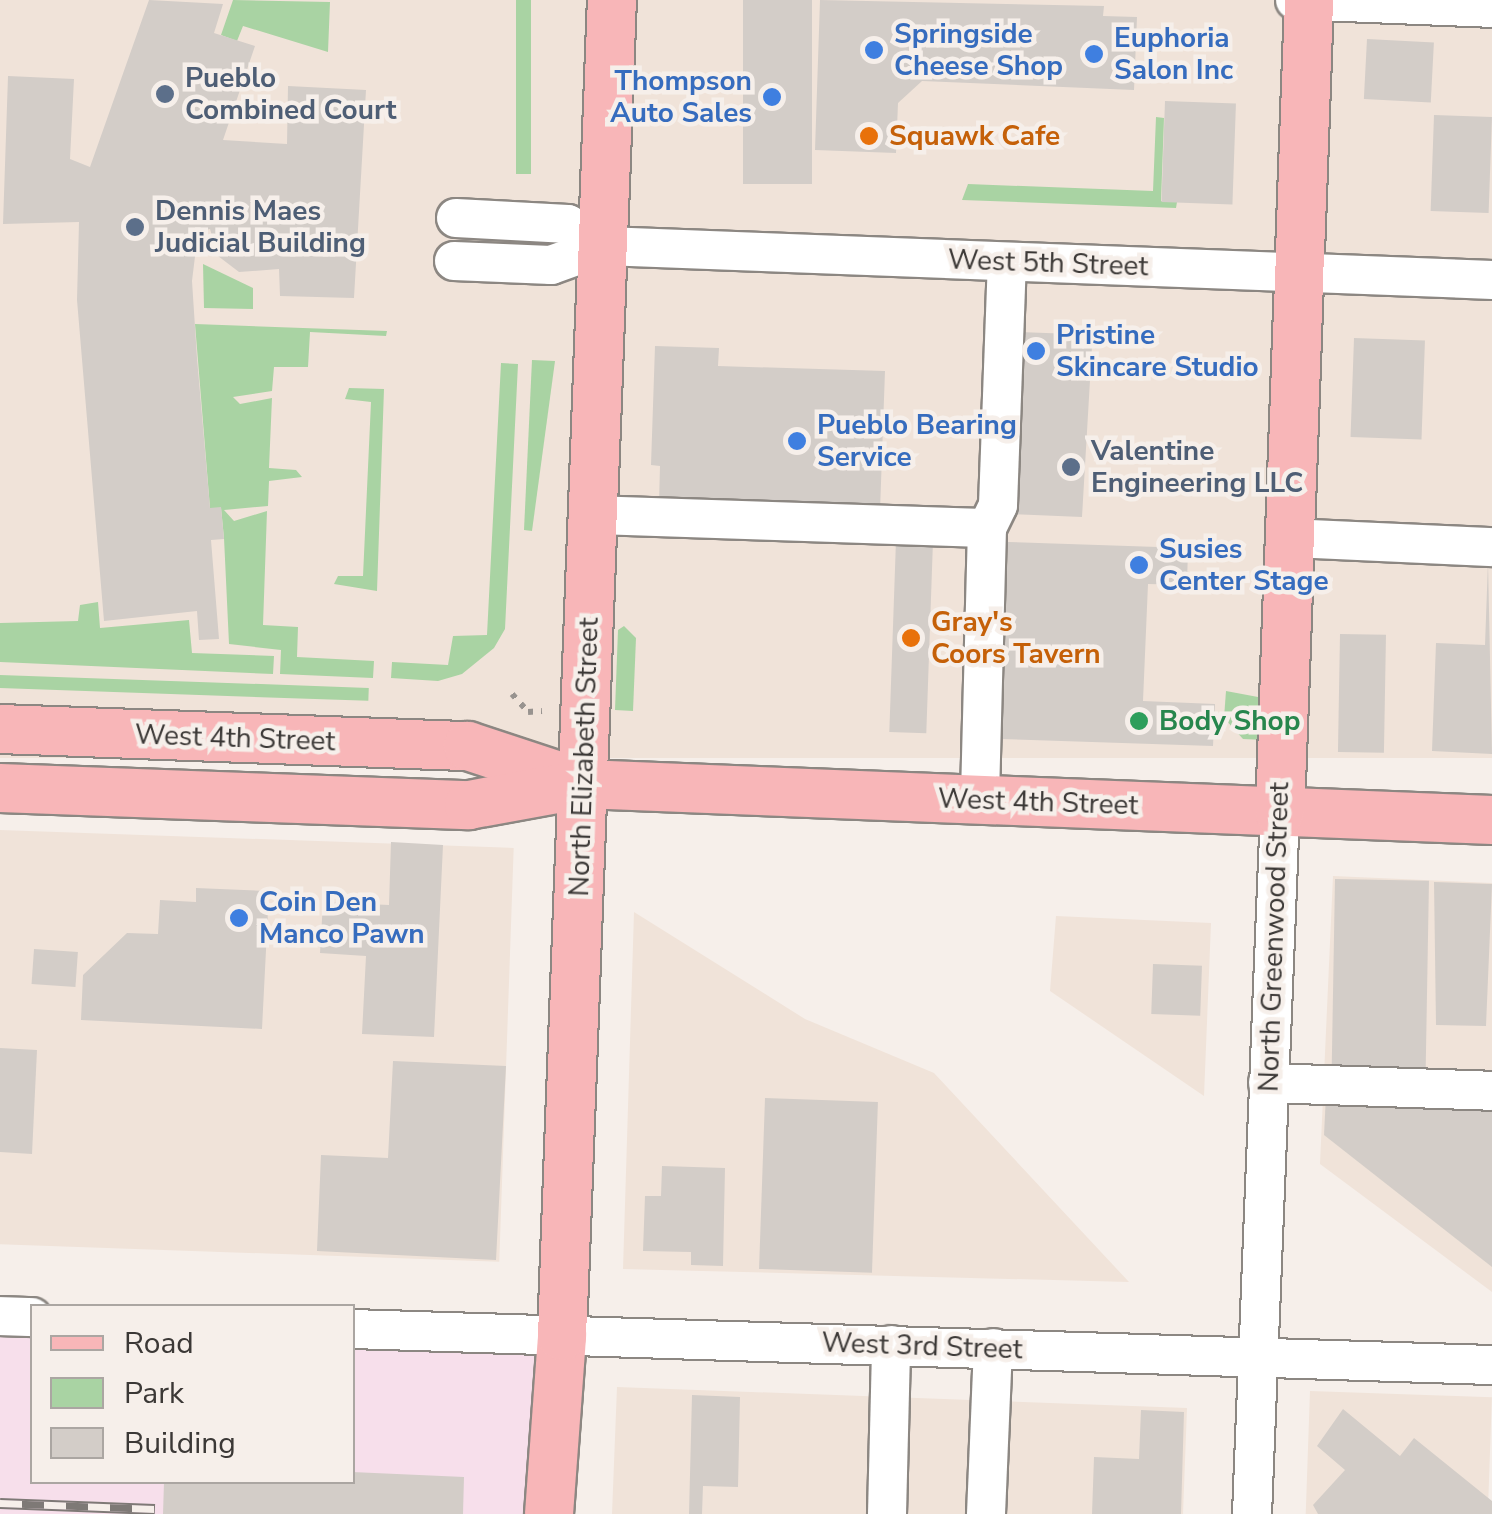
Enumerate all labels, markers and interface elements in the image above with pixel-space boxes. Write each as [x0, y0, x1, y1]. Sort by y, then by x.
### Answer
place label: Springside Cheese Shop [894, 17, 1063, 83]
place label: Euphoria Salon Inc [1114, 21, 1233, 87]
marker: Springside Cheese Shop [863, 39, 885, 61]
marker: Euphoria Salon Inc [1083, 43, 1105, 65]
place label: Pueblo Combined Court [185, 61, 396, 127]
place label: Thompson Auto Sales [610, 64, 752, 130]
marker: Pueblo Combined Court [154, 83, 176, 105]
marker: Thompson Auto Sales [761, 86, 783, 108]
place label: Squawk Cafe [889, 119, 1060, 153]
marker: Squawk Cafe [858, 125, 880, 147]
place label: Dennis Maes Judicial Building [155, 194, 366, 260]
marker: Dennis Maes Judicial Building [124, 216, 146, 238]
street label: West 5th Street [947, 243, 1149, 283]
place label: Pristine Skincare Studio [1056, 318, 1259, 384]
marker: Pristine Skincare Studio [1025, 340, 1047, 362]
place label: Pueblo Bearing Service [817, 408, 1017, 474]
marker: Pueblo Bearing Service [786, 430, 808, 452]
place label: Valentine Engineering LLC [1091, 434, 1303, 500]
marker: Valentine Engineering LLC [1060, 456, 1082, 478]
place label: Susies Center Stage [1159, 532, 1329, 598]
marker: Susies Center Stage [1128, 554, 1150, 576]
place label: Gray's Coors Tavern [931, 605, 1101, 671]
street label: North Elizabeth Street [562, 617, 606, 897]
marker: Gray's Coors Tavern [900, 627, 922, 649]
place label: Body Shop [1159, 704, 1300, 738]
marker: Body Shop [1128, 710, 1150, 732]
street label: West 4th Street [134, 718, 336, 758]
street label: North Greenwood Street [1252, 781, 1296, 1093]
street label: West 4th Street [937, 782, 1139, 822]
place label: Coin Den Manco Pawn [259, 885, 425, 951]
marker: Coin Den Manco Pawn [228, 907, 250, 929]
legend [30, 1304, 355, 1484]
text: Road [124, 1323, 194, 1364]
street label: West 3rd Street [821, 1326, 1023, 1366]
text: Park [124, 1373, 184, 1414]
text: Building [124, 1423, 236, 1464]

